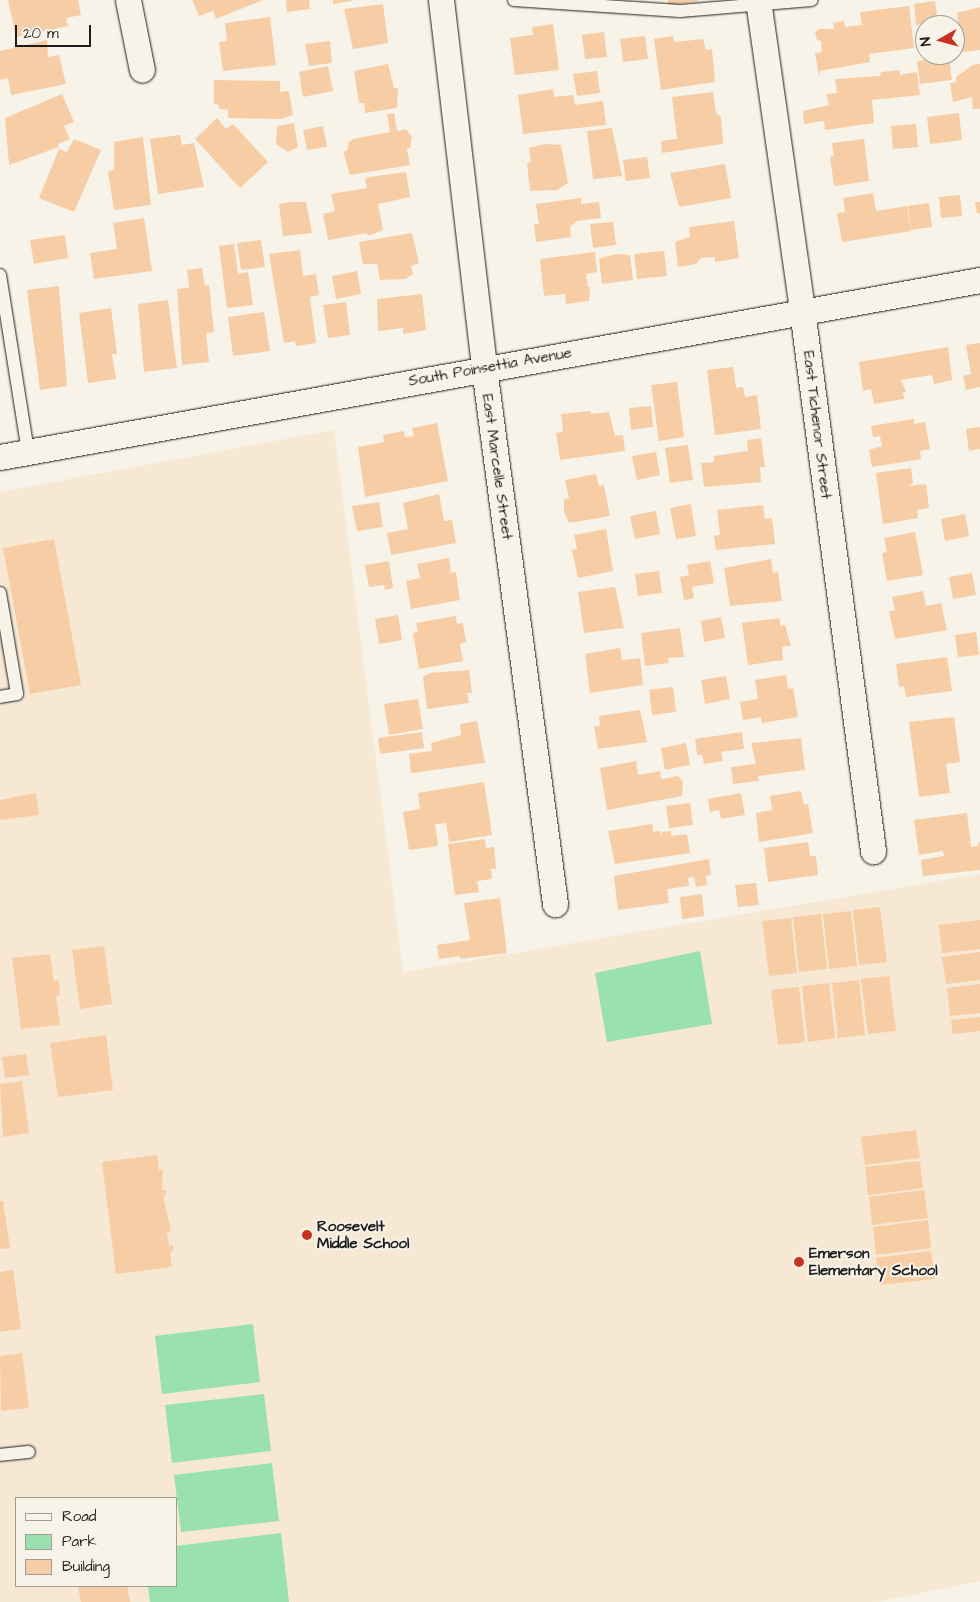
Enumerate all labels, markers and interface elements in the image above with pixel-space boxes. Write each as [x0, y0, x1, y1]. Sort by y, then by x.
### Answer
scale bar [18, 15, 94, 47]
north arrow [915, 15, 965, 65]
text: 20 m [23, 23, 59, 44]
text: N [916, 36, 937, 47]
street label: South Poinsettia Avenue [407, 344, 573, 390]
street label: East Tichenor Street [799, 350, 835, 500]
street label: East Marcelle Street [478, 393, 516, 541]
place label: Roosevelt Middle School [317, 1217, 409, 1252]
marker: Roosevelt Middle School [301, 1229, 313, 1241]
place label: Emerson Elementary School [809, 1244, 938, 1279]
marker: Emerson Elementary School [793, 1256, 805, 1268]
legend [15, 1497, 178, 1587]
text: Road [62, 1506, 96, 1527]
text: Park [62, 1531, 97, 1552]
text: Building [62, 1556, 110, 1577]

